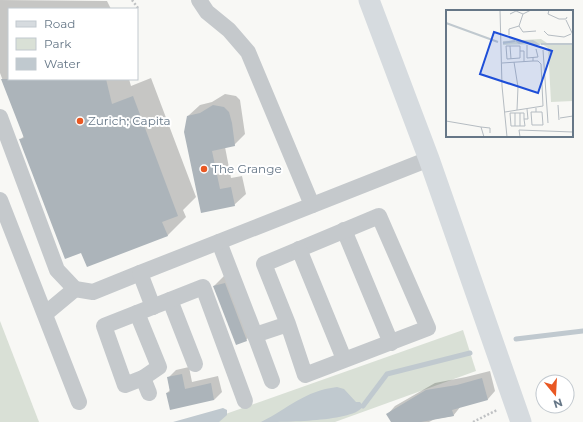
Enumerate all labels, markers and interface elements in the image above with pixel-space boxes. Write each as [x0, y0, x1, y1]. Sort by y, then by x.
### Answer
legend [8, 8, 138, 80]
inset map [446, 10, 573, 137]
text: Road [44, 16, 75, 31]
text: Park [44, 36, 72, 51]
text: Water [44, 56, 81, 71]
place label: Zurich; Capita [88, 113, 171, 128]
marker: Zurich; Capita [75, 116, 85, 126]
place label: The Grange [212, 161, 282, 176]
marker: The Grange [199, 164, 209, 174]
north arrow [535, 374, 575, 414]
text: N [552, 395, 564, 412]

